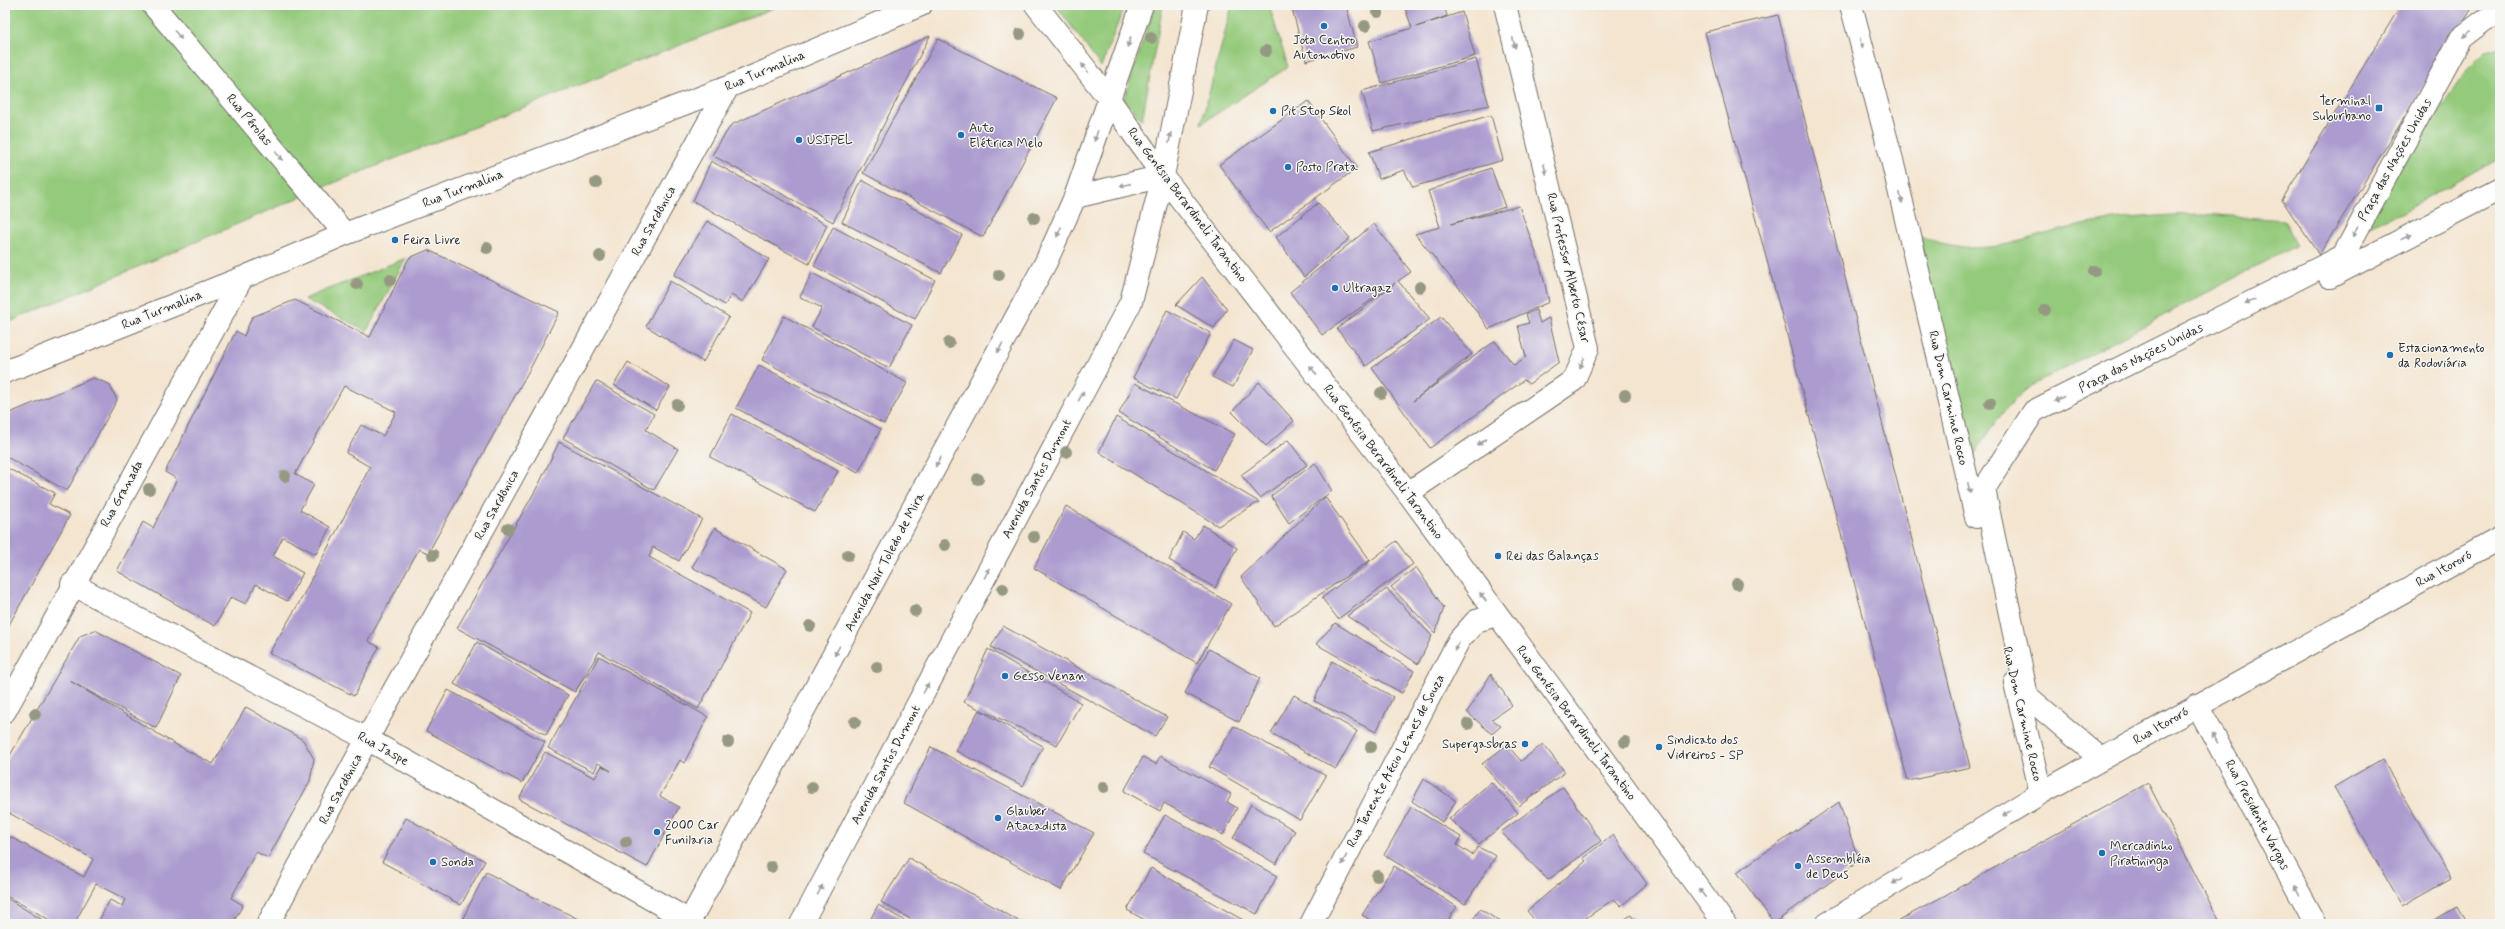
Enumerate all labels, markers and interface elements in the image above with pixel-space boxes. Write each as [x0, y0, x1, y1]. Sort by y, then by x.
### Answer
marker: Jota Centro Automotivo [1319, 21, 1329, 31]
one-way arrow [173, 29, 182, 40]
one-way arrow [2461, 30, 2472, 38]
place label: Jota Centro Automotivo [1293, 32, 1355, 64]
one-way arrow [1126, 36, 1132, 48]
one-way arrow [1858, 36, 1864, 49]
one-way arrow [1512, 37, 1518, 49]
street label: Rua Turmalina [722, 46, 808, 96]
one-way arrow [1081, 63, 1089, 74]
street label: Rua Pérolas [222, 90, 276, 150]
place label: Terminal Suburbano [2312, 93, 2371, 125]
street label: Praça das Nações Unidas [2354, 95, 2436, 224]
place label: Pit Stop Skol [1281, 103, 1351, 120]
marker: Terminal Suburbano [2374, 103, 2384, 113]
marker: Pit Stop Skol [1268, 106, 1278, 116]
place label: Auto Elétrica Melo [969, 120, 1043, 152]
street label: Rua Genésia Berardineli Tarantino [1123, 124, 1251, 286]
marker: Auto Elétrica Melo [956, 130, 966, 140]
one-way arrow [1093, 130, 1099, 142]
one-way arrow [1168, 131, 1174, 144]
place label: USIPEL [807, 132, 853, 149]
marker: USIPEL [794, 135, 804, 145]
one-way arrow [275, 150, 284, 161]
place label: Posto Prata [1296, 159, 1358, 176]
marker: Posto Prata [1283, 162, 1293, 172]
one-way arrow [1542, 163, 1548, 175]
street label: Rua Turmalina [420, 166, 506, 212]
one-way arrow [1119, 182, 1131, 188]
street label: Rua Sardônica [628, 183, 680, 259]
street label: Rua Professor Alberto César [1542, 191, 1594, 345]
one-way arrow [1898, 192, 1904, 204]
one-way arrow [1056, 227, 1062, 238]
one-way arrow [2352, 227, 2359, 238]
place label: Feira Livre [403, 232, 461, 249]
one-way arrow [2400, 234, 2412, 240]
marker: Feira Livre [390, 235, 400, 245]
place label: Ultragaz [1343, 280, 1392, 297]
marker: Ultragaz [1330, 283, 1340, 293]
street label: Rua Turmalina [119, 286, 205, 334]
one-way arrow [2245, 299, 2256, 306]
street label: Praça das Nações Unidas [2076, 319, 2206, 397]
street label: Rua Dom Carmine Rocco [1924, 329, 1972, 467]
place label: Estacionamento da Rodoviária [2398, 340, 2484, 372]
one-way arrow [997, 342, 1003, 354]
marker: Estacionamento da Rodoviária [2385, 350, 2395, 360]
one-way arrow [1578, 357, 1584, 369]
one-way arrow [1309, 364, 1317, 375]
street label: Rua Genésia Berardineli Tarantino [1319, 381, 1447, 543]
one-way arrow [1078, 391, 1084, 402]
one-way arrow [2053, 395, 2065, 402]
street label: Avenida Santos Dumont [998, 416, 1076, 542]
one-way arrow [1477, 438, 1487, 446]
one-way arrow [935, 457, 942, 468]
street label: Rua Granada [97, 458, 147, 530]
street label: Rua Sardônica [471, 467, 523, 543]
one-way arrow [1967, 482, 1973, 495]
street label: Avenida Nair Toledo de Mira [841, 489, 929, 635]
street label: Rua Itororó [2413, 546, 2475, 591]
place label: Rei das Balanças [1506, 548, 1599, 565]
marker: Rei das Balanças [1493, 551, 1503, 561]
one-way arrow [984, 567, 990, 579]
one-way arrow [1479, 591, 1488, 602]
one-way arrow [1453, 640, 1460, 651]
street label: Rua Genésia Berardineli Tarantino [1512, 642, 1640, 804]
one-way arrow [834, 645, 840, 657]
street label: Rua Dom Carmine Rocco [1998, 645, 2046, 783]
place label: Gesso Venan [1013, 668, 1086, 685]
marker: Gesso Venan [1000, 671, 1010, 681]
street label: Rua Tenente Aécio Lemes de Souza [1343, 672, 1449, 850]
one-way arrow [923, 682, 930, 694]
street label: Avenida Santos Dumont [847, 702, 925, 828]
street label: Rua Itororó [2130, 703, 2192, 749]
street label: Rua Jaspe [354, 728, 412, 770]
place label: Sindicato dos Vidreiros - SP [1667, 732, 1744, 764]
one-way arrow [2212, 733, 2219, 744]
place label: Supergasbras [1442, 736, 1517, 753]
marker: Supergasbras [1520, 739, 1530, 749]
marker: Sindicato dos Vidreiros - SP [1654, 742, 1664, 752]
street label: Rua Sardônica [315, 751, 367, 827]
street label: Rua Presidente Vargas [2220, 757, 2293, 874]
place label: Glauber Atacadista [1006, 803, 1067, 835]
one-way arrow [2001, 810, 2013, 817]
marker: Glauber Atacadista [993, 813, 1003, 823]
place label: 2000 Car Funilaria [665, 817, 719, 849]
marker: 2000 Car Funilaria [652, 827, 662, 837]
place label: Mercadinho Piratininga [2110, 838, 2173, 871]
marker: Mercadinho Piratininga [2097, 848, 2107, 858]
place label: Assembléia de Deus [1806, 851, 1871, 883]
place label: Sonda [441, 854, 474, 871]
one-way arrow [1341, 854, 1348, 866]
marker: Sonda [428, 857, 438, 867]
marker: Assembléia de Deus [1793, 861, 1803, 871]
one-way arrow [1891, 878, 1903, 885]
one-way arrow [816, 884, 823, 895]
one-way arrow [2294, 884, 2301, 896]
one-way arrow [1698, 887, 1706, 898]

